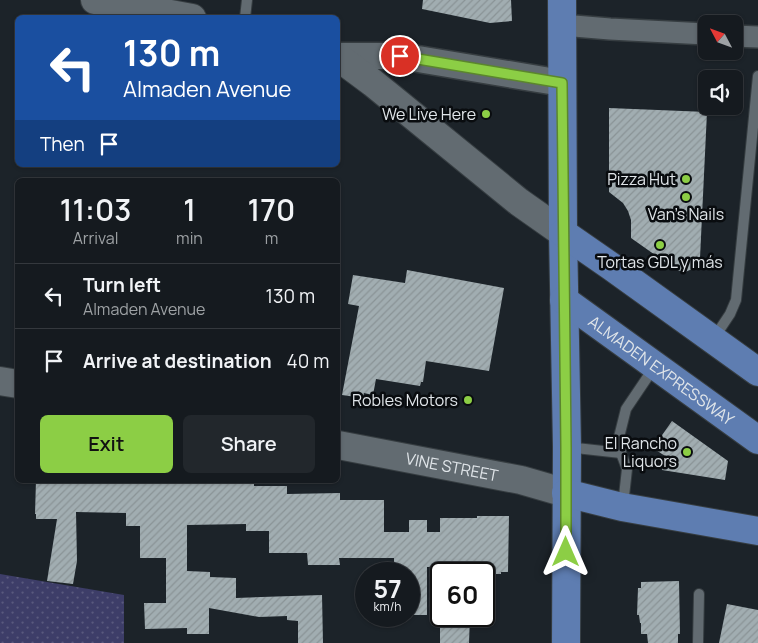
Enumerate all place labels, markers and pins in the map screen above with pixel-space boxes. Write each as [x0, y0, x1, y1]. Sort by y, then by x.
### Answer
pin [379, 35, 421, 77]
place label: We Live Here [382, 103, 476, 125]
marker: We Live Here [480, 108, 492, 120]
place label: Pizza Hut [607, 168, 676, 190]
marker: Pizza Hut [680, 173, 692, 185]
marker: Van's Nails [680, 191, 692, 203]
place label: Van's Nails [648, 203, 724, 225]
marker: Tortas GDL y más [654, 239, 666, 251]
place label: Tortas GDL y más [597, 251, 723, 273]
place label: Robles Motors [352, 389, 458, 411]
marker: Robles Motors [462, 394, 474, 406]
place label: El Rancho Liquors [605, 432, 677, 472]
marker: El Rancho Liquors [681, 446, 693, 458]

